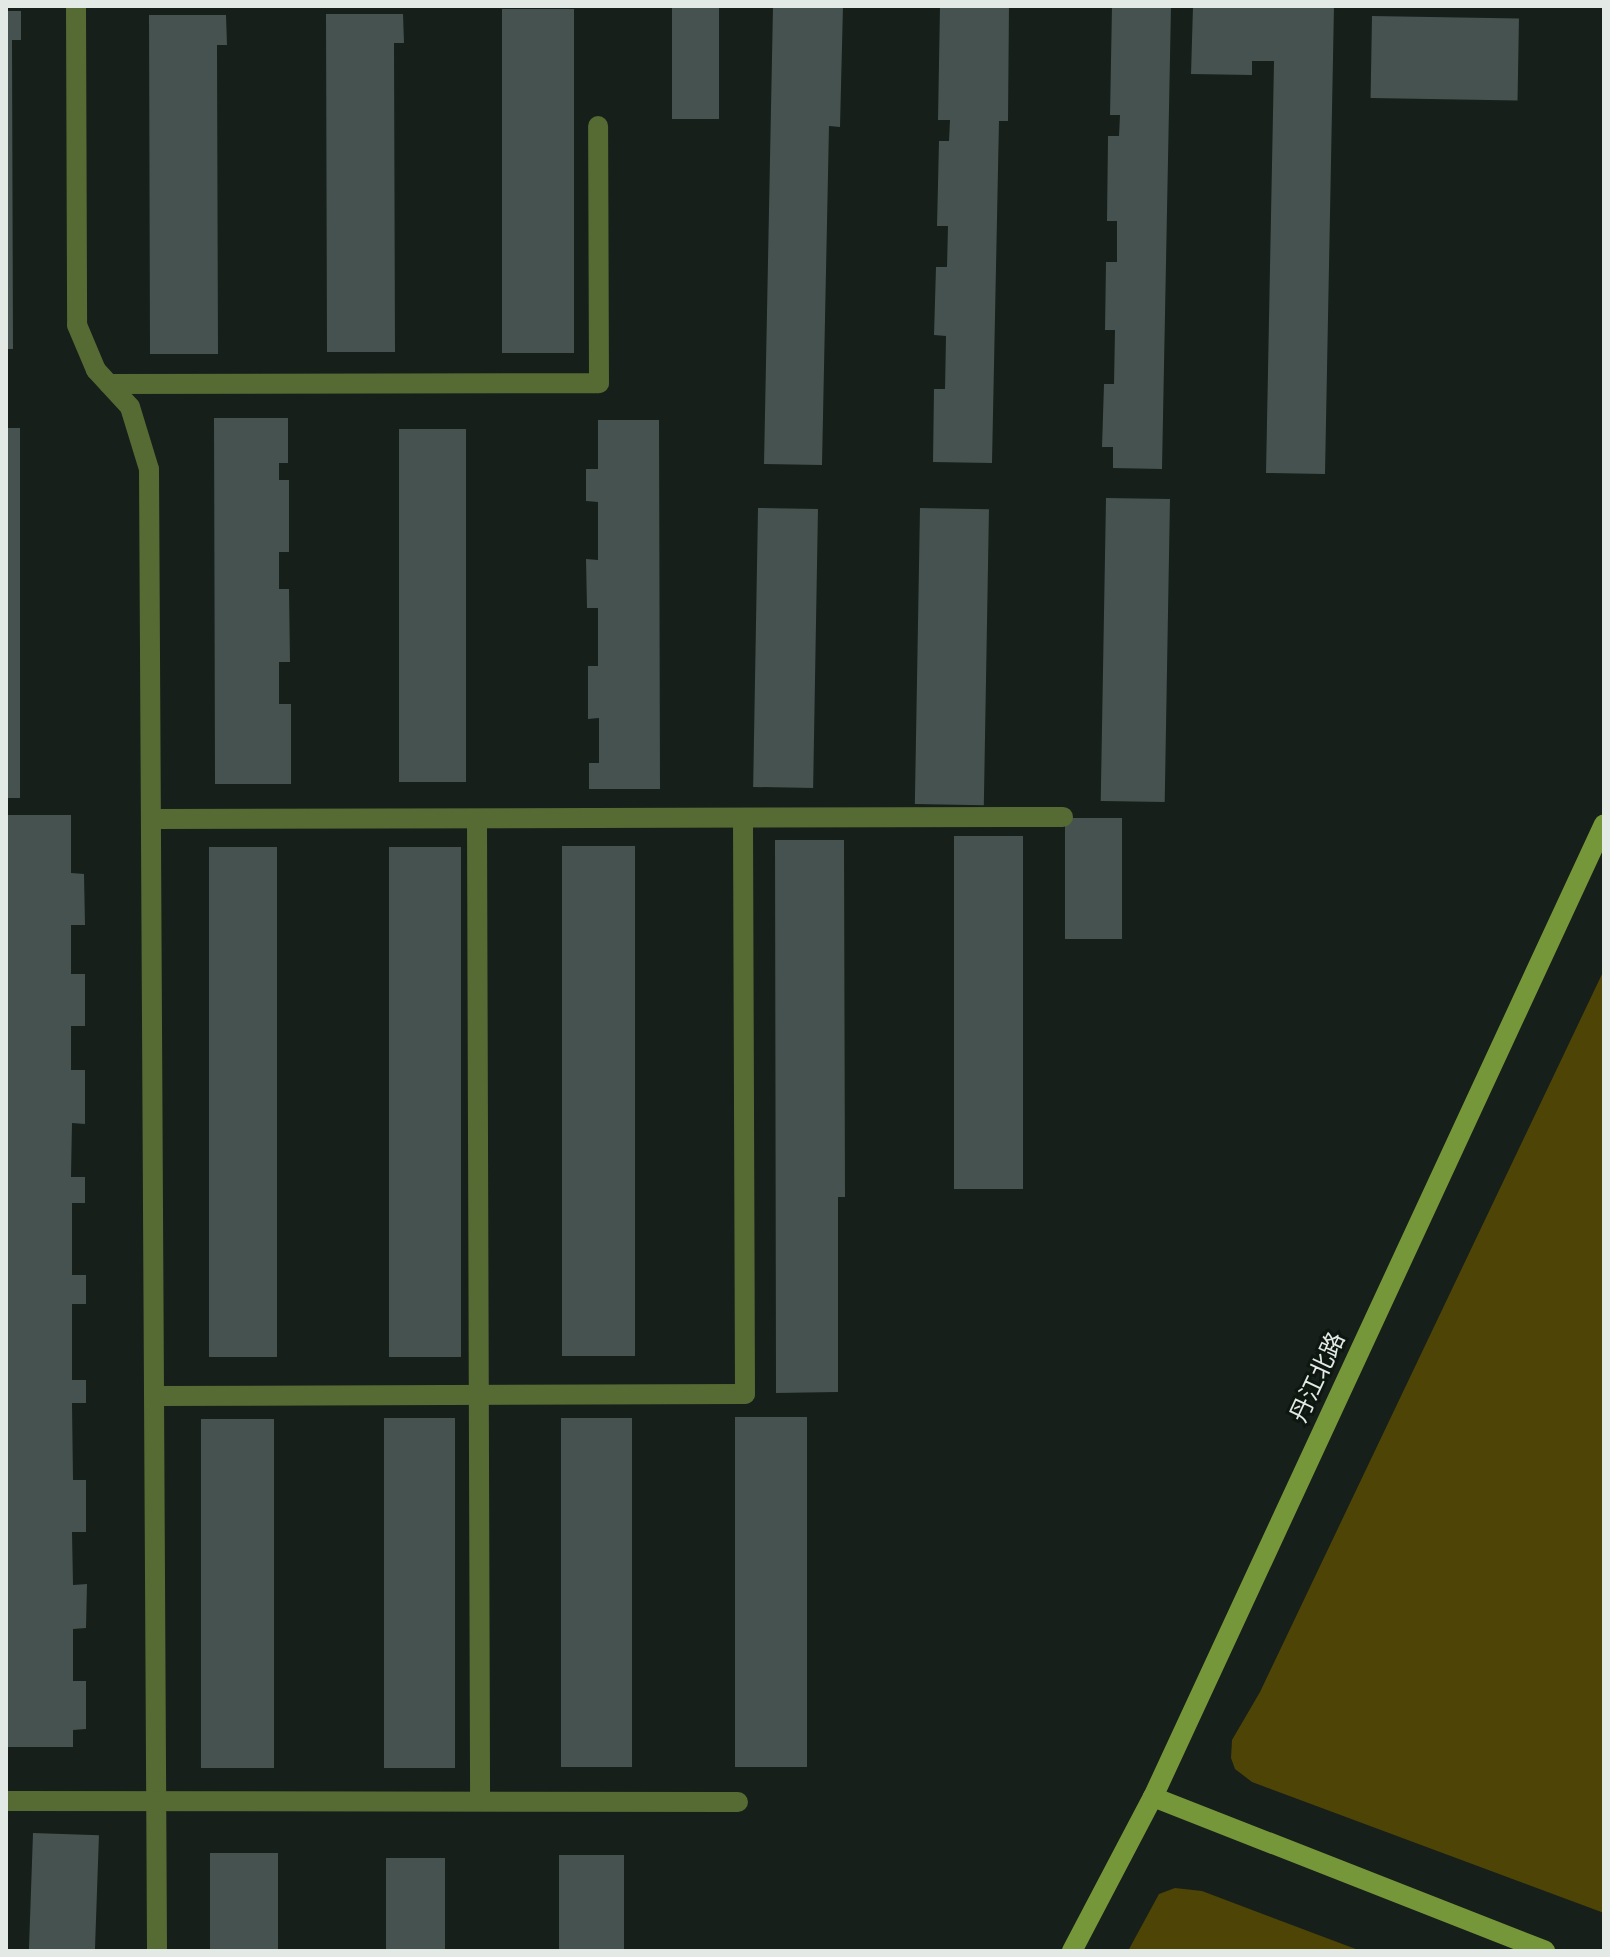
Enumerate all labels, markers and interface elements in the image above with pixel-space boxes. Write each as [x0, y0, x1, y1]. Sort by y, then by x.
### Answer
street label: 丹江北路 [1286, 1328, 1352, 1428]

